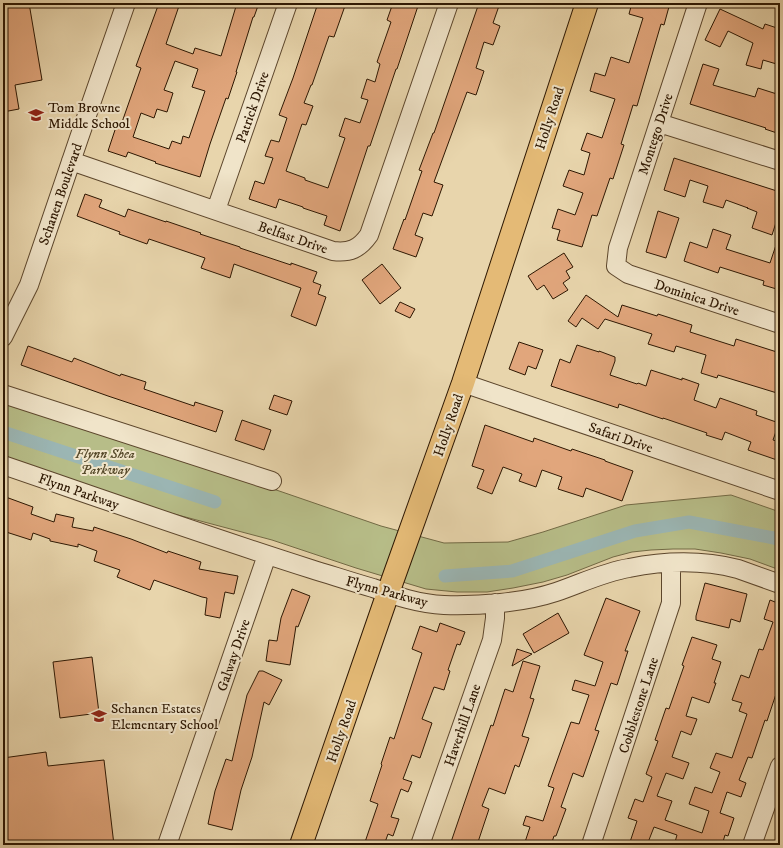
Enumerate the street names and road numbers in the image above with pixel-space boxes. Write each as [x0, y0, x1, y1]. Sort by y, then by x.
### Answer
street label: Patrick Drive [232, 69, 274, 145]
street label: Holly Road [531, 85, 569, 152]
street label: Montego Drive [634, 91, 678, 177]
street label: Schanen Boulevard [35, 141, 87, 248]
street label: Belfast Drive [255, 218, 330, 258]
street label: Dominica Drive [652, 276, 742, 320]
street label: Holly Road [430, 392, 468, 459]
street label: Safari Drive [586, 419, 655, 457]
street label: Flynn Parkway [36, 470, 122, 514]
street label: Flynn Parkway [344, 572, 430, 612]
street label: Galway Drive [213, 617, 255, 694]
street label: Cobblestone Lane [615, 655, 663, 756]
street label: Haverhill Lane [440, 681, 486, 769]
street label: Holly Road [323, 698, 361, 765]

